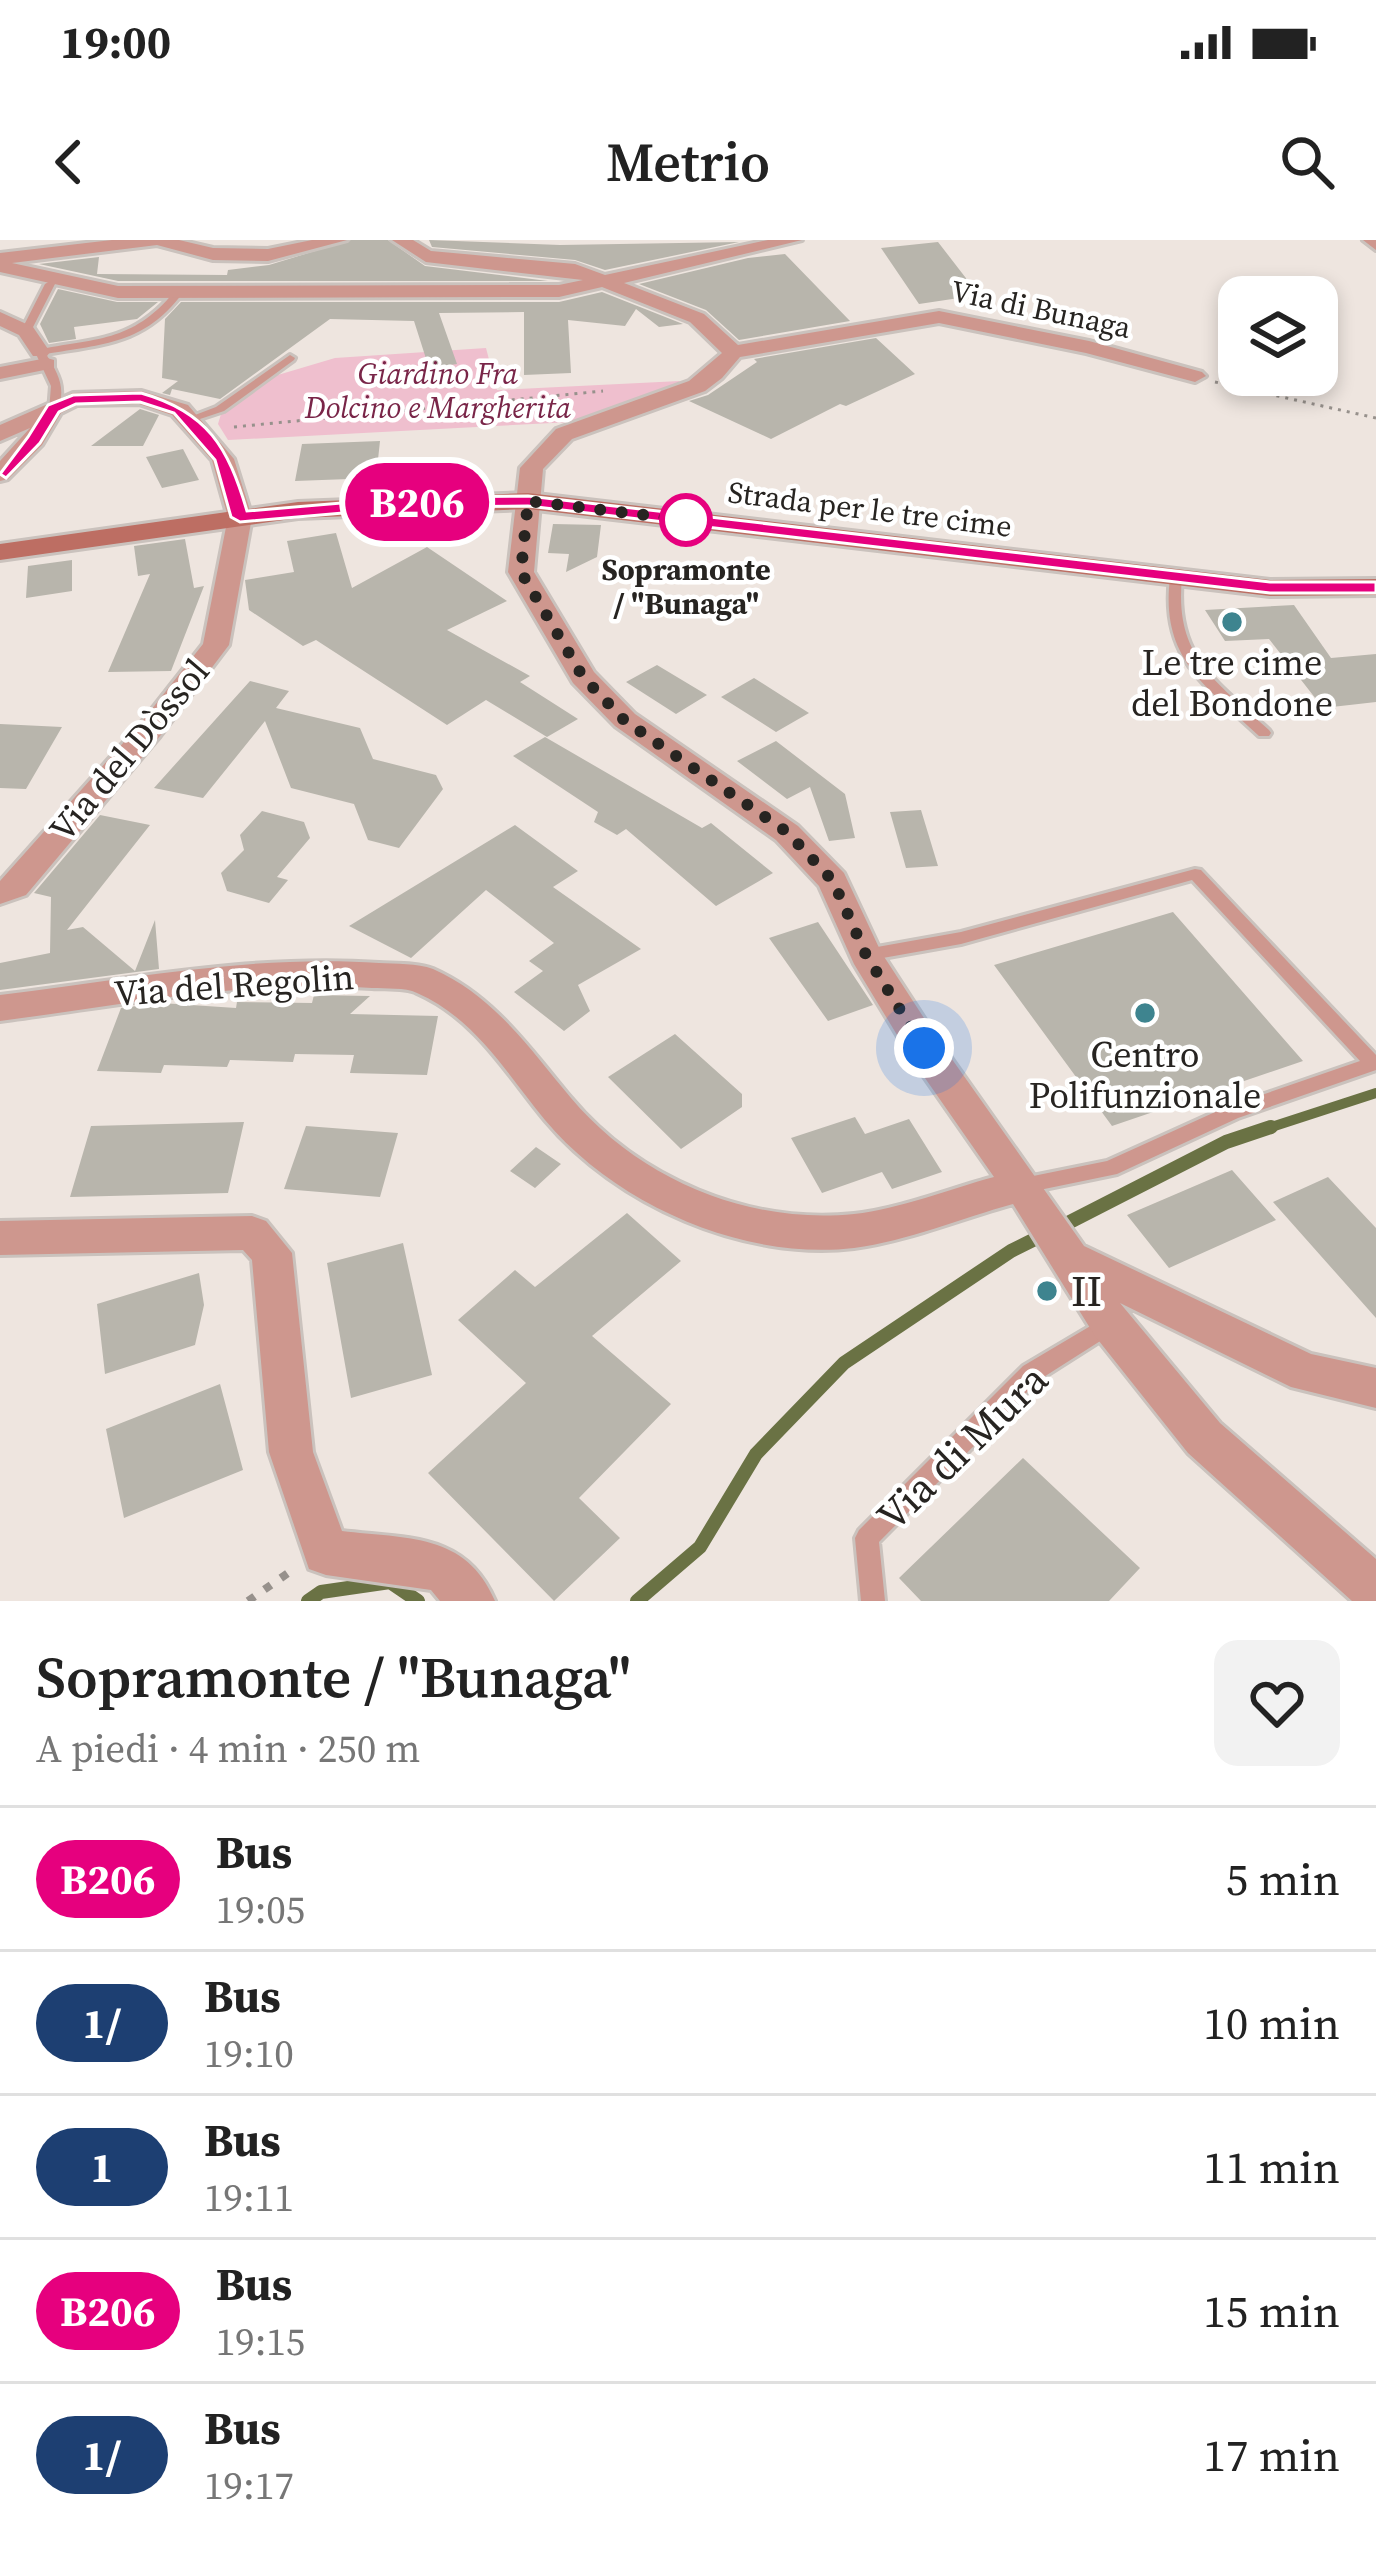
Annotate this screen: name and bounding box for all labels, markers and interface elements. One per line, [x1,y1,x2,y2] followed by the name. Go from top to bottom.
[60,11,171,73] text: 19:00
[606,125,770,199] text: Metrio
[36,129,102,195] icon: back
[1274,129,1340,195] icon: search
[947,270,1135,348] street label: Via di Bunaga
[1218,276,1338,396] map controls
[1218,276,1338,396] button: layers
[304,353,572,428] park label: Giardino Fra Dolcino e Margherita
[333,463,501,541] line badge: B206
[726,471,1014,547] street label: Strada per le tre cime
[369,473,465,531] text: B206
[661,495,711,545] marker: Sopramonte / "Bunaga"
[601,549,771,624] place label: Sopramonte / "Bunaga"
[1219,609,1245,635] marker: Le tre cime del Bondone
[1131,638,1333,728] place label: Le tre cime del Bondone
[38,648,220,852] street label: Via del Dòssol
[112,952,356,1018] street label: Via del Regolin
[1132,1000,1158,1026] marker: Centro Polifunzionale
[894,1018,954,1078] your location
[1029,1030,1261,1120] place label: Centro Polifunzionale
[1071,1262,1102,1320] place label: II
[1034,1278,1060,1304] marker: II
[864,1350,1061,1543] street label: Via di Mura
[36,1638,631,1716] text: Sopramonte / "Bunaga"
[1214,1640,1340,1766] button: heart
[36,1722,420,1775] text: A piedi · 4 min · 250 m
[216,1821,292,1883] text: Bus
[1226,1848,1340,1910] text: 5 min
[60,1850,156,1908] text: B206
[216,1883,305,1936] text: 19:05
[204,1965,281,2027] text: Bus
[1203,1992,1340,2054] text: 10 min
[82,1994,122,2052] text: 1/
[204,2027,294,2080] text: 19:10
[204,2109,281,2171] text: Bus
[1203,2136,1340,2198] text: 11 min
[91,2138,113,2196] text: 1
[204,2171,294,2224] text: 19:11
[216,2253,292,2315] text: Bus
[1203,2280,1340,2342] text: 15 min
[60,2282,156,2340] text: B206
[216,2315,305,2368] text: 19:15
[204,2397,281,2459] text: Bus
[1203,2424,1340,2486] text: 17 min
[82,2426,122,2484] text: 1/
[204,2459,294,2512] text: 19:17

